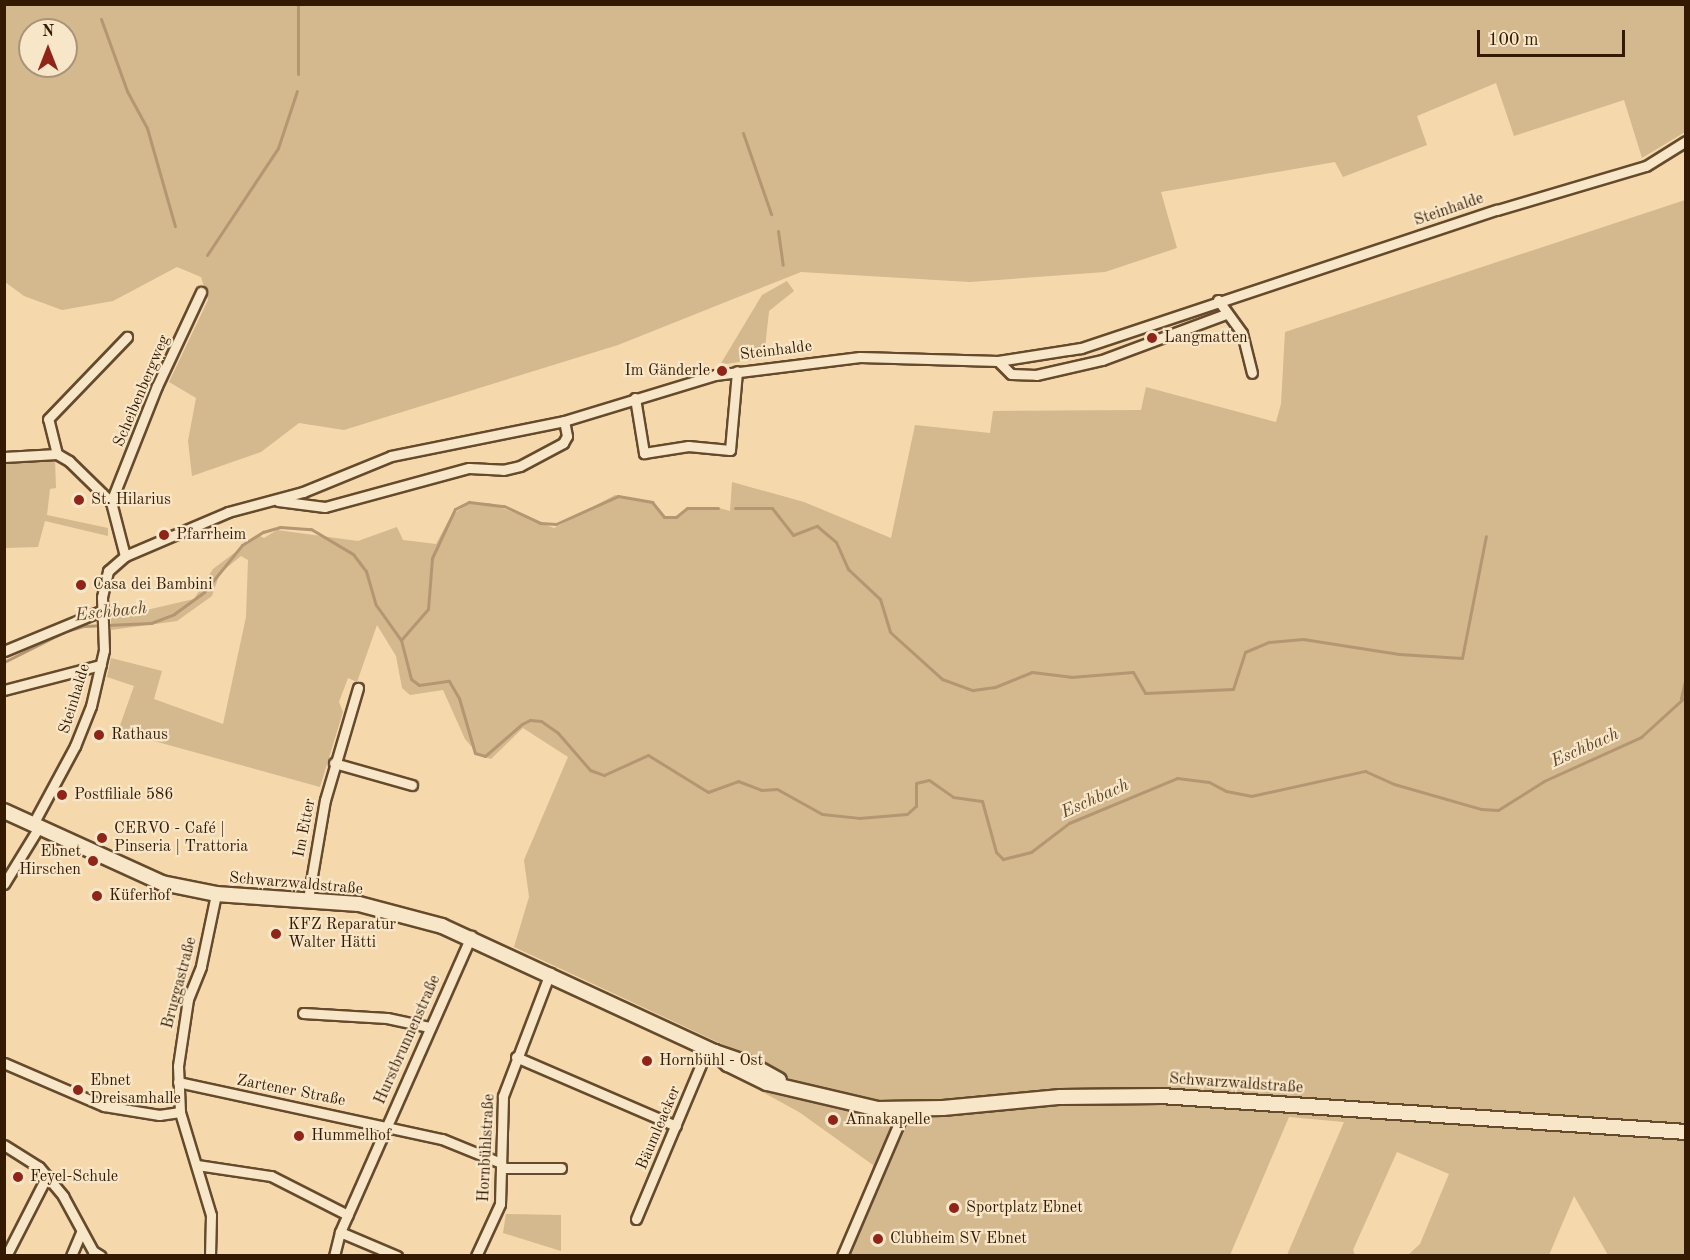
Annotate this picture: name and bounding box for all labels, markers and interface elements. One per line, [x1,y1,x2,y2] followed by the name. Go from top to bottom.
[18,18,78,78] north arrow
[1480,18,1628,56] scale bar
[42,24,54,40] text: N
[1488,31,1539,49] text: 100 m
[1412,189,1486,231] street label: Steinhalde
[1164,328,1248,348] place label: Langmatten
[1145,331,1159,345] marker: Langmatten
[110,332,174,450] street label: Scheibenbergweg
[739,337,813,365] street label: Steinhalde
[624,361,710,381] place label: Im Gänderle
[715,364,729,378] marker: Im Gänderle
[91,490,171,510] place label: St. Hilarius
[72,493,86,507] marker: St. Hilarius
[176,525,246,545] place label: Pfarrheim
[157,528,171,542] marker: Pfarrheim
[93,575,213,595] place label: Casa dei Bambini
[74,578,88,592] marker: Casa dei Bambini
[74,597,148,627] water label: Eschbach
[55,662,95,736] street label: Steinhalde
[1548,723,1622,773] water label: Eschbach
[111,725,168,745] place label: Rathaus
[92,728,106,742] marker: Rathaus
[1058,774,1132,824] water label: Eschbach
[74,785,174,805] place label: Postfiliale 586
[55,788,69,802] marker: Postfiliale 586
[290,797,320,859] street label: Im Etter
[114,819,248,857] place label: CERVO - Café | Pinseria | Trattoria
[95,831,109,845] marker: CERVO - Café | Pinseria | Trattoria
[19,842,81,880] place label: Ebnet Hirschen
[86,854,100,868] marker: Ebnet Hirschen
[228,869,364,899] street label: Schwarzwaldstraße
[109,886,171,906] place label: Küferhof
[90,889,104,903] marker: Küferhof
[288,915,396,953] place label: KFZ Reparatur Walter Hätti
[269,927,283,941] marker: KFZ Reparatur Walter Hätti
[159,935,201,1031] street label: Bruggastraße
[371,972,445,1108] street label: Hurstbrunnenstraße
[659,1051,763,1071] place label: Hornbühl - Ost
[640,1054,654,1068] marker: Hornbühl - Ost
[1168,1070,1304,1098] street label: Schwarzwaldstraße
[90,1071,181,1109] place label: Ebnet Dreisamhalle
[235,1071,347,1111] street label: Zartener Straße
[71,1083,85,1097] marker: Ebnet Dreisamhalle
[633,1083,685,1173] street label: Bäumleacker
[475,1093,499,1203] street label: Hornbühlstraße
[845,1110,930,1130] place label: Annakapelle
[826,1113,840,1127] marker: Annakapelle
[311,1126,391,1146] place label: Hummelhof
[292,1129,306,1143] marker: Hummelhof
[30,1167,118,1187] place label: Feyel-Schule
[11,1170,25,1184] marker: Feyel-Schule
[966,1198,1083,1218] place label: Sportplatz Ebnet
[947,1201,961,1215] marker: Sportplatz Ebnet
[890,1229,1027,1249] place label: Clubheim SV Ebnet
[871,1232,885,1246] marker: Clubheim SV Ebnet

